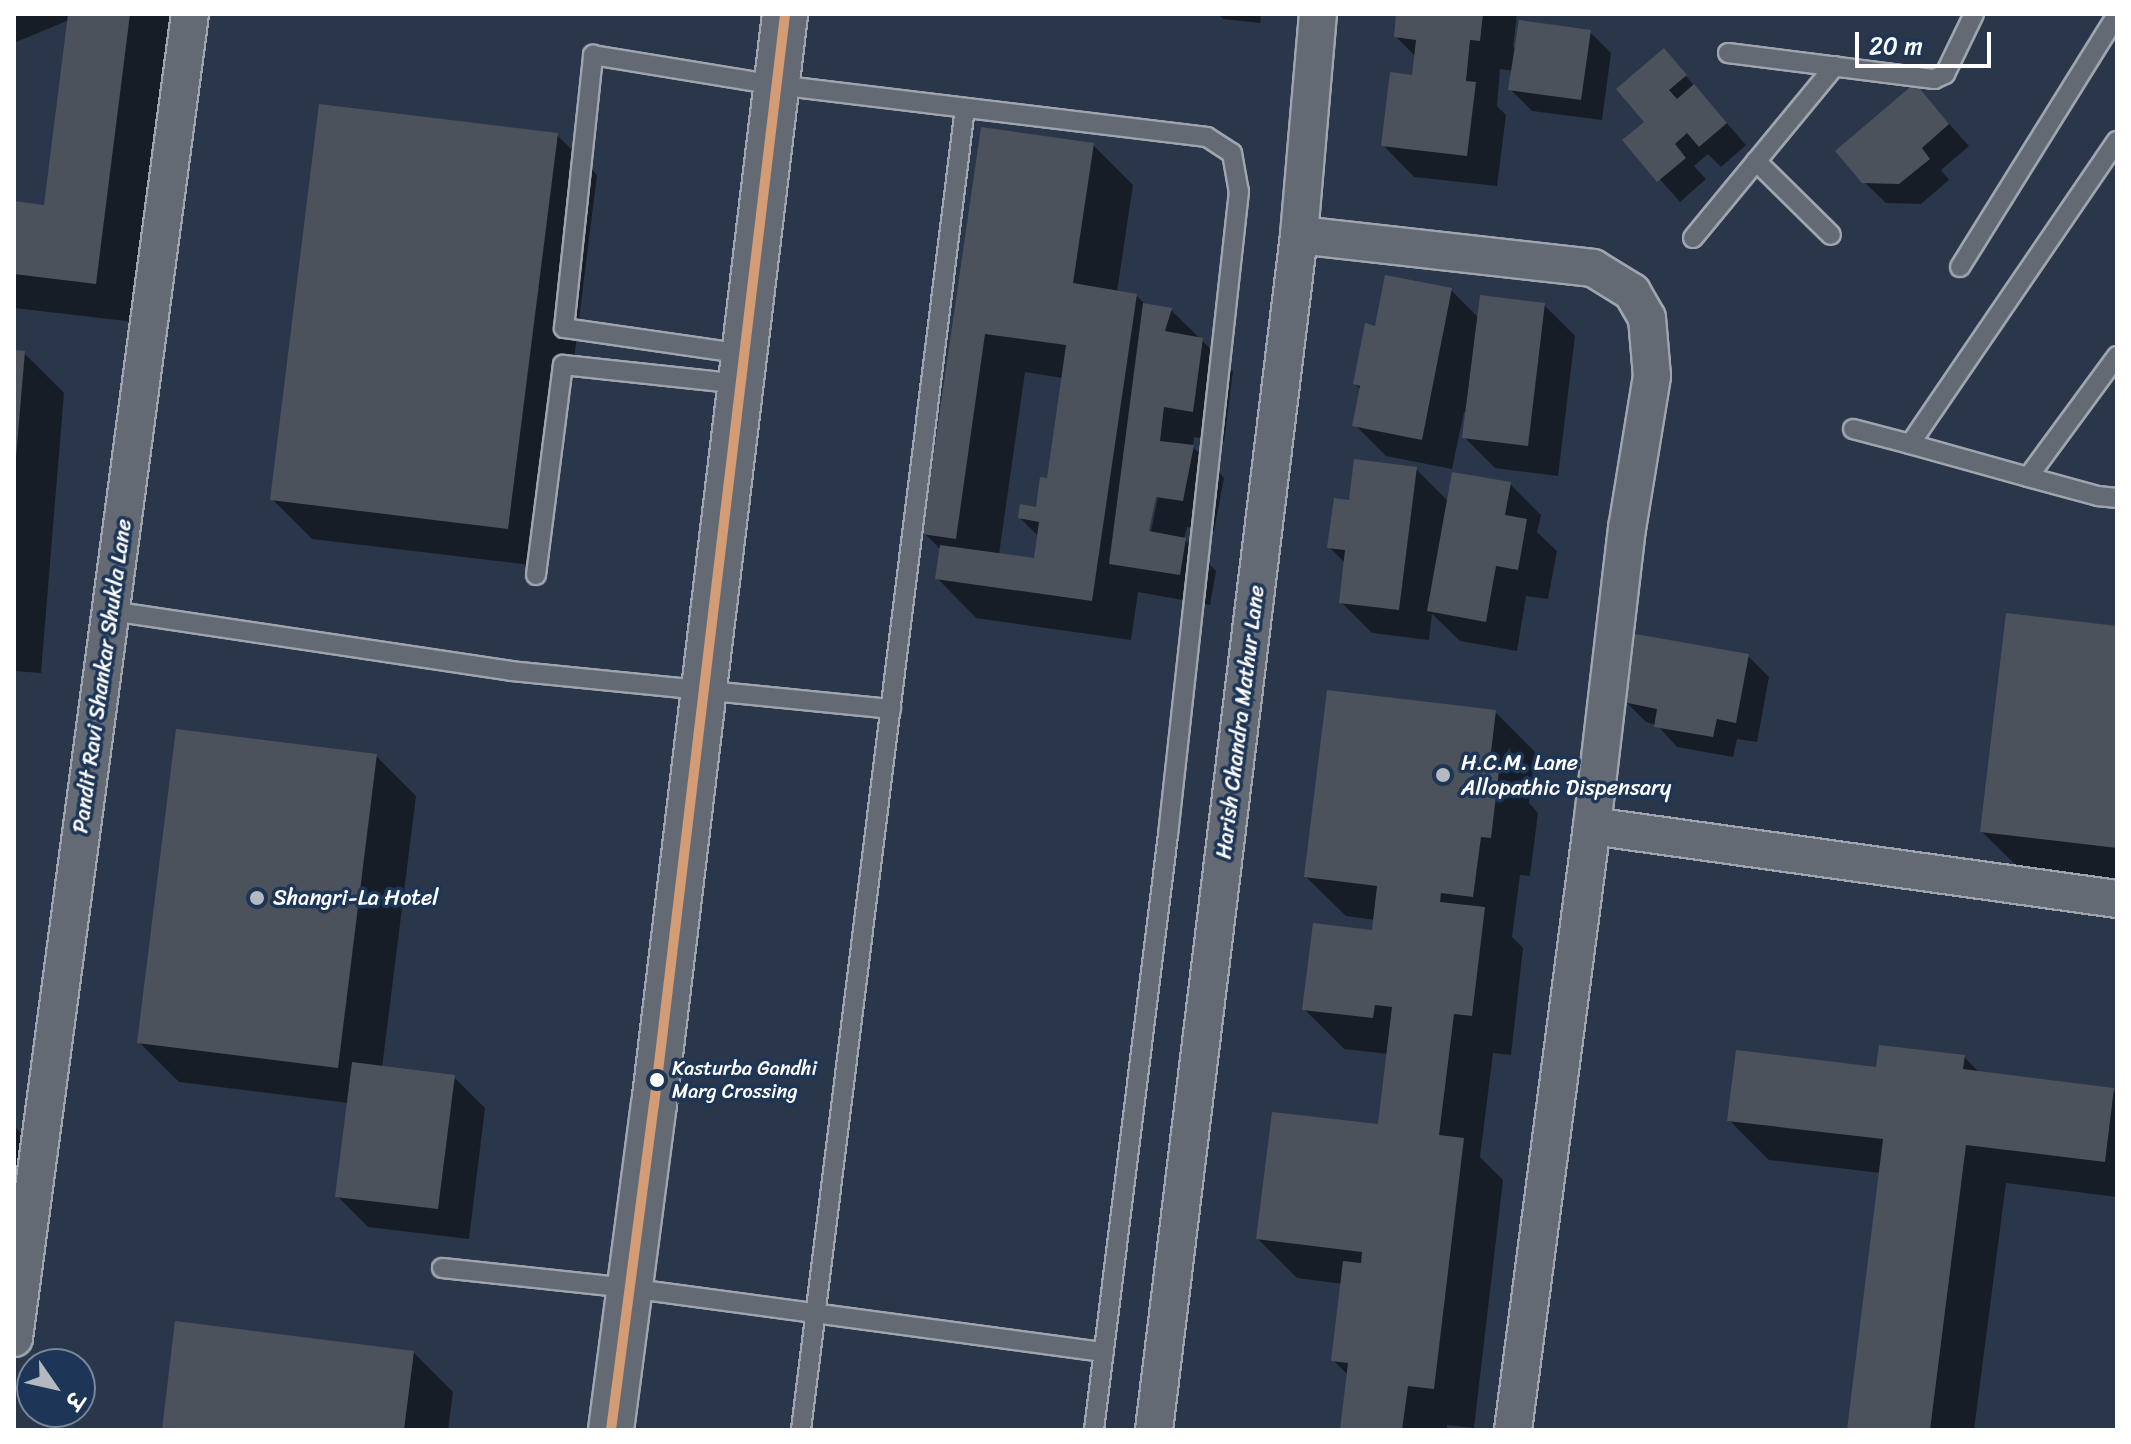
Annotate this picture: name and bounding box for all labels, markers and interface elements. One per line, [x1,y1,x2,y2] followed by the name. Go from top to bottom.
[1859,16,1995,66] scale bar
[1869,25,1923,67] text: 20 m
[67,517,137,835] street label: Pandit Ravi Shankar Shukla Lane
[1210,584,1270,860] street label: Harish Chandra Mathur Lane
[1461,749,1671,800] place label: H.C.M. Lane Allopathic Dispensary
[1432,764,1454,786] marker: H.C.M. Lane Allopathic Dispensary
[273,885,439,911] place label: Shangri-La Hotel
[248,889,266,907] marker: Shangri-La Hotel
[672,1056,817,1103] place label: Kasturba Gandhi Marg Crossing
[649,1072,665,1088] marker: Kasturba Gandhi Marg Crossing
[16,1348,96,1428] north arrow
[54,1384,95,1418] text: उ

